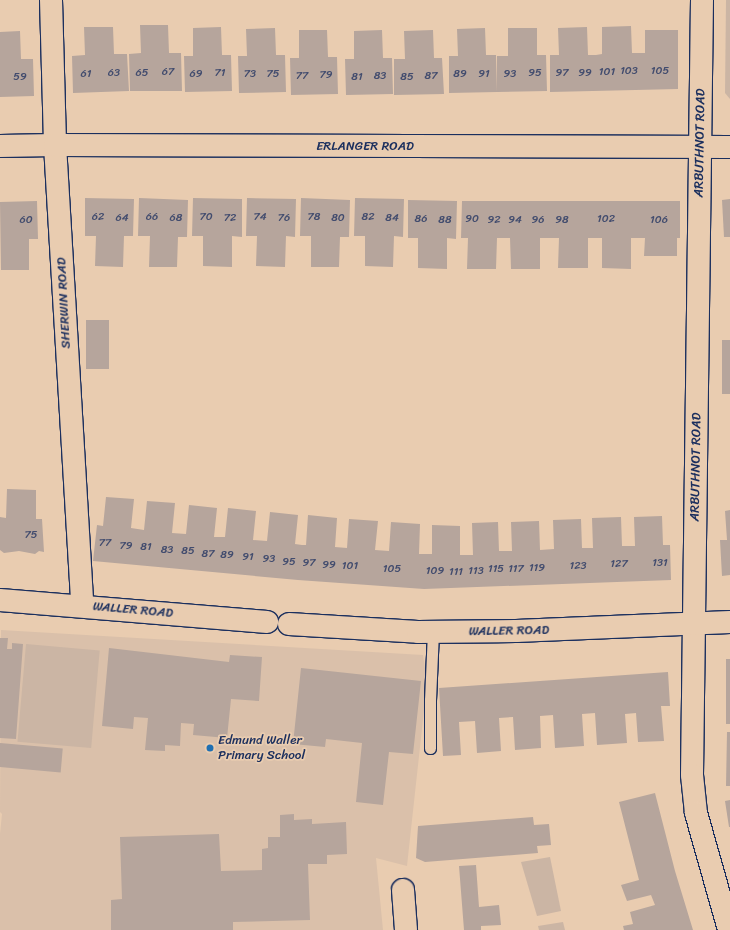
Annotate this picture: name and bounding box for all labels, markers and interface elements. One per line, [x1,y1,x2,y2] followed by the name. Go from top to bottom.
[620,64,638,78] house number: 103
[651,64,669,78] house number: 105
[162,65,174,79] house number: 67
[599,65,615,79] house number: 101
[108,66,120,80] house number: 63
[136,66,148,80] house number: 65
[215,66,225,80] house number: 71
[528,66,542,80] house number: 95
[555,66,569,80] house number: 97
[578,66,592,80] house number: 99
[81,67,91,81] house number: 61
[189,67,203,81] house number: 69
[244,67,256,81] house number: 73
[266,67,280,81] house number: 75
[453,67,467,81] house number: 89
[478,67,490,81] house number: 91
[504,67,516,81] house number: 93
[319,68,333,82] house number: 79
[296,69,308,83] house number: 77
[374,69,386,83] house number: 83
[425,69,437,83] house number: 87
[13,70,27,84] house number: 59
[351,70,363,84] house number: 81
[400,70,414,84] house number: 85
[691,88,709,198] street label: ARBUTHNOT ROAD
[316,138,414,154] street label: ERLANGER ROAD
[92,210,104,224] house number: 62
[146,210,158,224] house number: 66
[199,210,213,224] house number: 70
[253,210,267,224] house number: 74
[308,210,320,224] house number: 78
[362,210,374,224] house number: 82
[115,211,129,225] house number: 64
[170,211,182,225] house number: 68
[224,211,236,225] house number: 72
[278,211,290,225] house number: 76
[331,211,345,225] house number: 80
[385,211,399,225] house number: 84
[415,212,427,226] house number: 86
[465,212,479,226] house number: 90
[597,212,615,226] house number: 102
[19,213,33,227] house number: 60
[438,213,452,227] house number: 88
[487,213,501,227] house number: 92
[508,213,522,227] house number: 94
[531,213,545,227] house number: 96
[555,213,569,227] house number: 98
[650,213,668,227] house number: 106
[54,257,74,349] street label: SHERWIN ROAD
[687,412,705,522] street label: ARBUTHNOT ROAD
[24,528,38,542] house number: 75
[99,536,111,550] house number: 77
[119,539,133,553] house number: 79
[140,540,152,554] house number: 81
[161,543,173,557] house number: 83
[181,544,195,558] house number: 85
[202,547,214,561] house number: 87
[220,548,234,562] house number: 89
[242,550,254,564] house number: 91
[263,552,275,566] house number: 93
[282,555,296,569] house number: 95
[302,556,316,570] house number: 97
[652,556,668,570] house number: 131
[610,557,628,571] house number: 127
[322,558,336,572] house number: 99
[342,559,358,573] house number: 101
[569,559,587,573] house number: 123
[529,561,545,575] house number: 119
[383,562,401,576] house number: 105
[488,562,504,576] house number: 115
[508,562,524,576] house number: 117
[426,564,444,578] house number: 109
[468,564,484,578] house number: 113
[449,565,463,579] house number: 111
[92,599,174,621] street label: WALLER ROAD
[469,622,549,640] street label: WALLER ROAD
[218,733,305,764] place label: Edmund Waller Primary School
[205,743,215,753] marker: Edmund Waller Primary School

